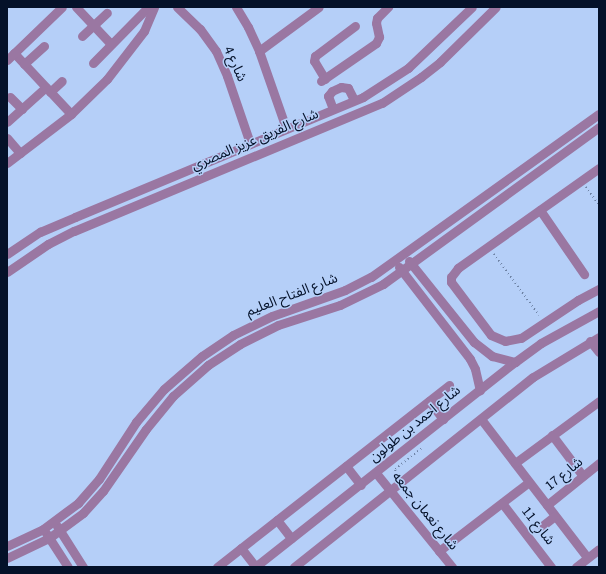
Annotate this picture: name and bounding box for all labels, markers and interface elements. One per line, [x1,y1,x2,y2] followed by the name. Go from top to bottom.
[220,44,250,84] street label: شارع 4
[189,106,321,174] street label: شارع الفريق عزيز المصري
[244,270,340,320] street label: شارع الفتاح العليم
[366,382,464,466] street label: شارع احمد بن طولون
[542,454,586,494] street label: شارع 17
[388,468,462,554] street label: شارع نعمان جمعه
[518,503,558,549] street label: شارع 11

